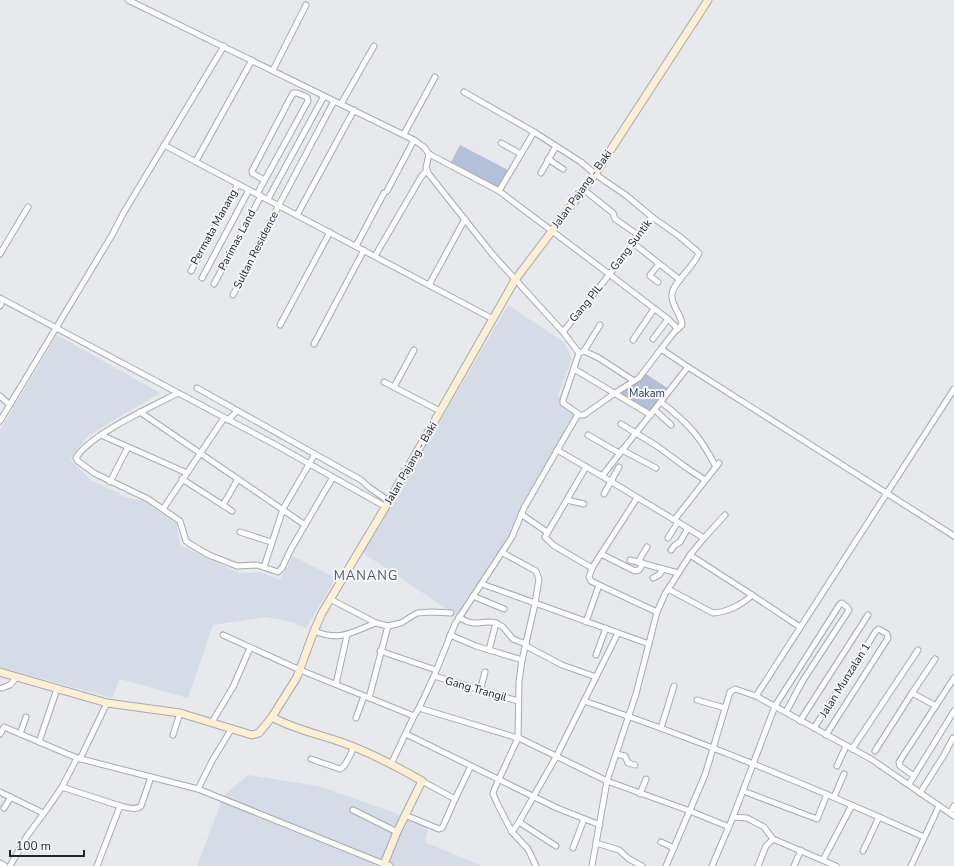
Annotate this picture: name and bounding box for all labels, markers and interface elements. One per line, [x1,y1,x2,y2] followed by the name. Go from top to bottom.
[548,147,615,232] street label: Jalan Pajang - Baki
[187,187,241,267] street label: Permata Manang
[215,207,259,273] street label: Parimas Land
[230,209,282,291] street label: Sultan Residence
[607,216,655,274] street label: Gang Suntik
[566,281,606,325] street label: Gang PIL
[629,386,665,401] park label: Makam
[381,419,441,508] street label: Jalan Pajang - Baki
[334,567,398,585] district label: MANANG
[816,640,874,721] street label: Jalan Munzalan 1
[443,673,509,705] street label: Gang Trangil
[10,832,84,858] scale bar
[16,838,51,854] text: 100 m

